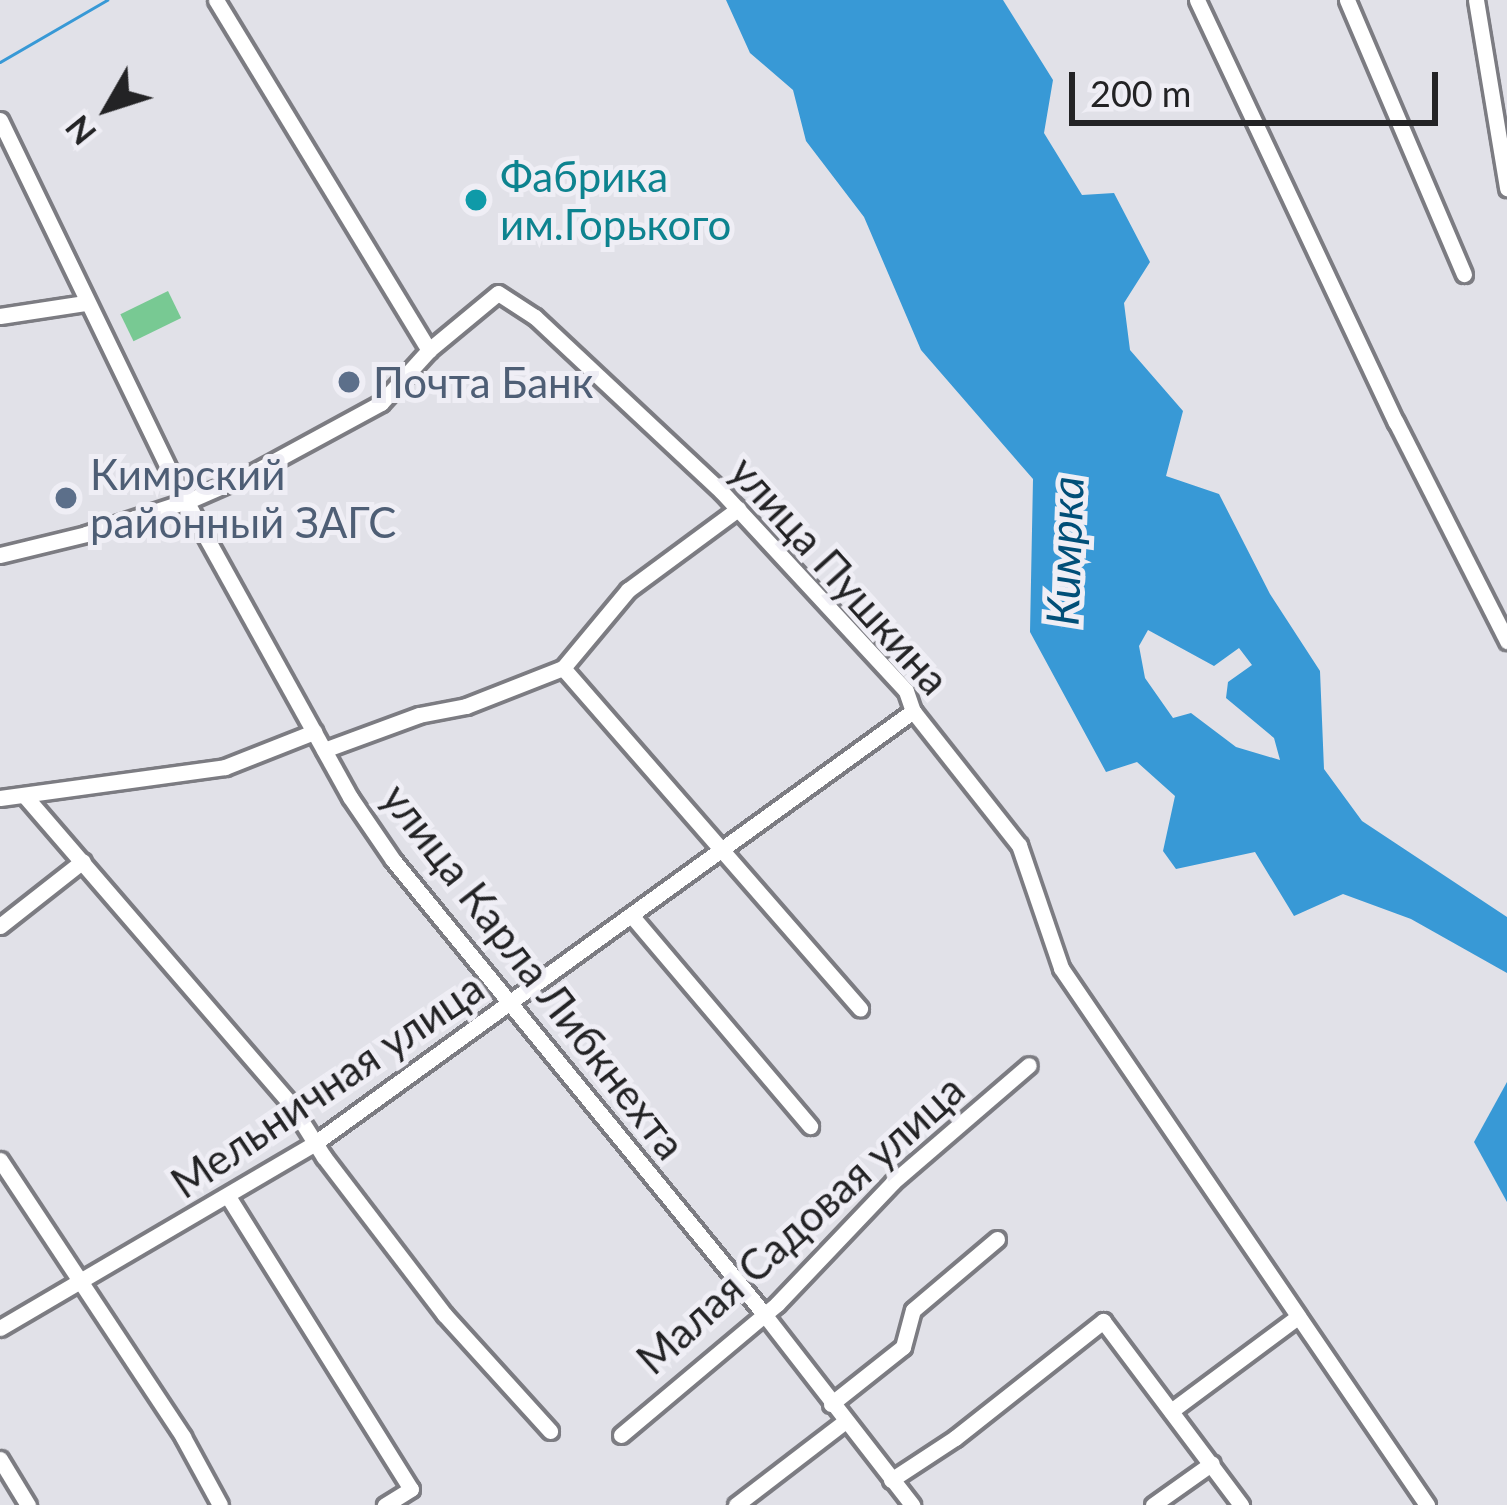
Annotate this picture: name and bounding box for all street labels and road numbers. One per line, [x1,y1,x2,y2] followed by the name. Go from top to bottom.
[720,446,960,704] street label: улица Пушкина
[372,773,696,1169] street label: улица Карла Либкнехта
[161,962,493,1208] street label: Мельничная улица
[626,1064,974,1384] street label: Малая Садовая улица

